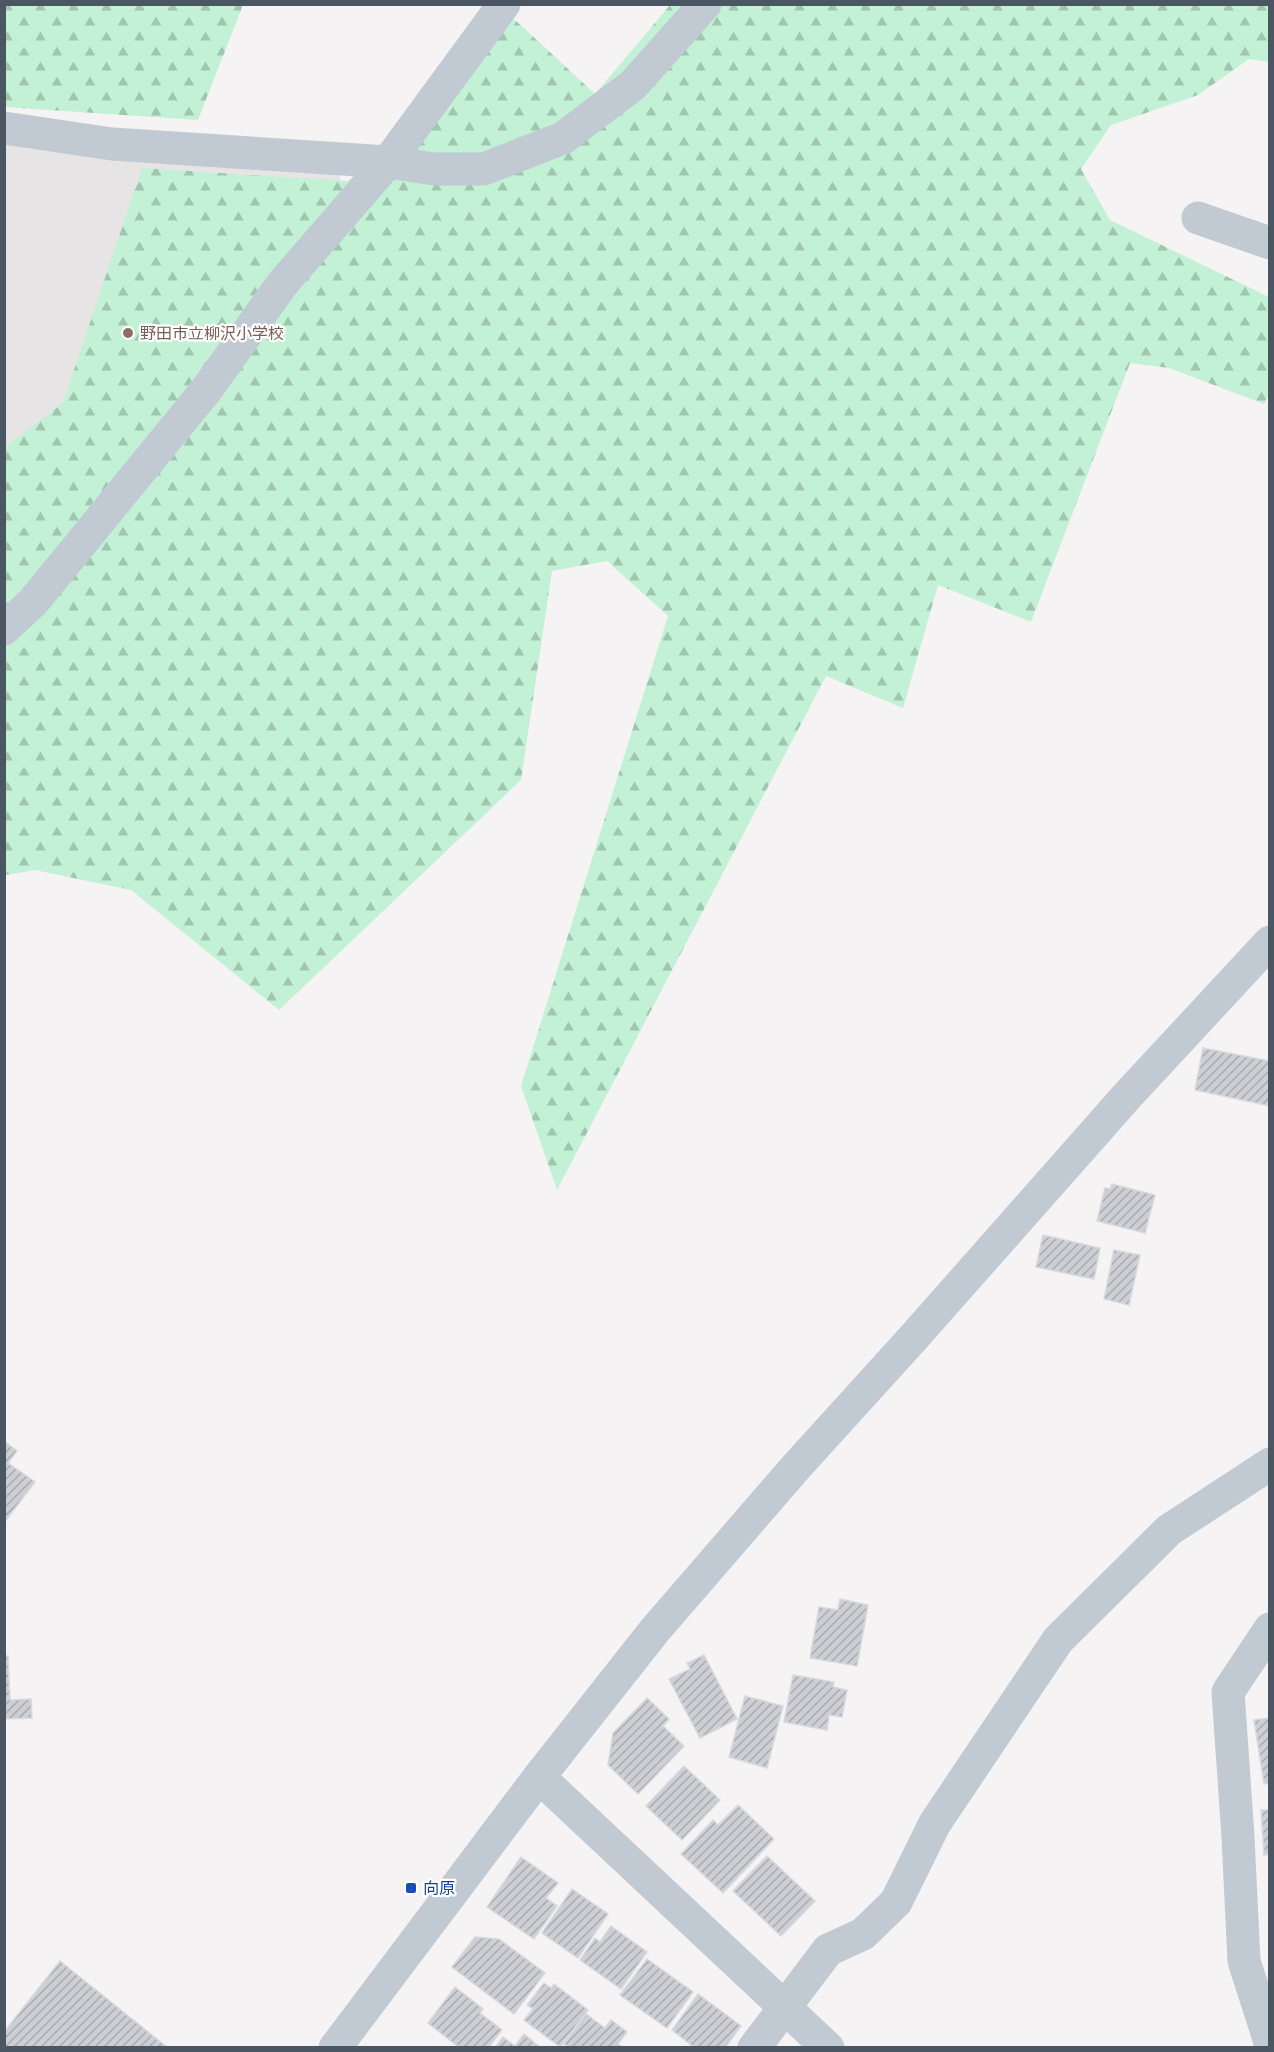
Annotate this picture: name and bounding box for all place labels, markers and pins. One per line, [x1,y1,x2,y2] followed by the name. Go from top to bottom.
[140,324,284,343] place label: 野田市立柳沢小学校
[121,326,135,340] marker: 野田市立柳沢小学校
[423,1879,455,1898] place label: 向原
[404,1881,418,1895] marker: 向原

